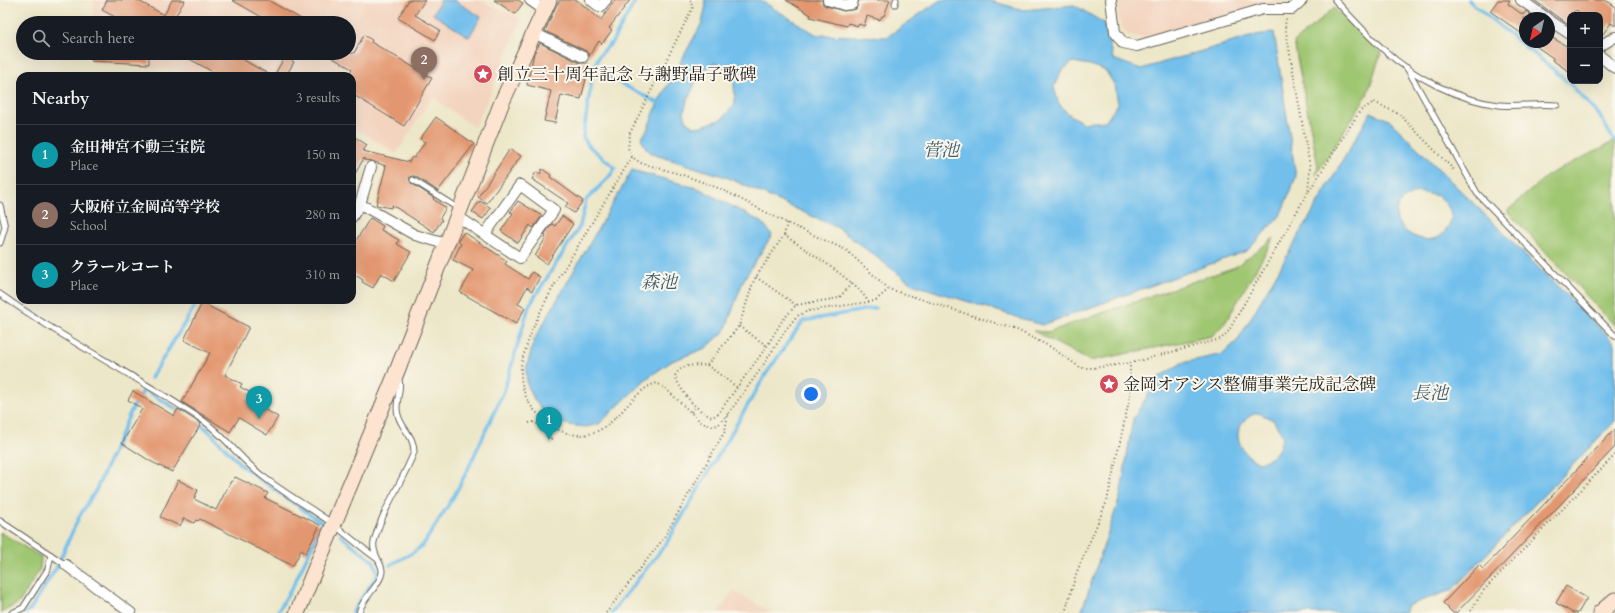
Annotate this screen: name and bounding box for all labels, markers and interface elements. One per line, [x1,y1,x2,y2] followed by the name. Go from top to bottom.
[1519,12,1555,48] north arrow
[1567,12,1603,84] map controls
[1567,12,1603,48] button: +
[16,16,356,60] search box
[30,27,52,49] icon: search
[62,28,135,48] text: Search here
[411,47,437,80] pin: 2
[1567,48,1603,84] button: −
[472,63,494,85] place icon: 創立三十周年記念 与謝野晶子歌碑
[497,63,757,86] place label: 創立三十周年記念 与謝野晶子歌碑
[32,87,89,110] text: Nearby
[296,89,340,107] text: 3 results
[70,137,205,157] text: 金田神宮不動三宝院
[923,138,961,163] water label: 菅池
[42,146,48,164] text: 1
[306,146,340,164] text: 150 m
[70,157,98,175] text: Place
[70,197,220,217] text: 大阪府立金岡高等学校
[42,206,48,224] text: 2
[306,206,340,224] text: 280 m
[70,217,107,235] text: School
[70,257,175,277] text: クラールコート
[42,266,48,284] text: 3
[306,266,340,284] text: 310 m
[641,270,679,295] water label: 森池
[70,277,98,295] text: Place
[1098,373,1120,395] place icon: 金岡オアシス整備事業完成記念碑
[1123,373,1376,396] place label: 金岡オアシス整備事業完成記念碑
[1412,381,1450,406] water label: 長池
[801,384,821,404] your location
[246,386,272,419] pin: 3
[536,407,562,440] pin: 1

